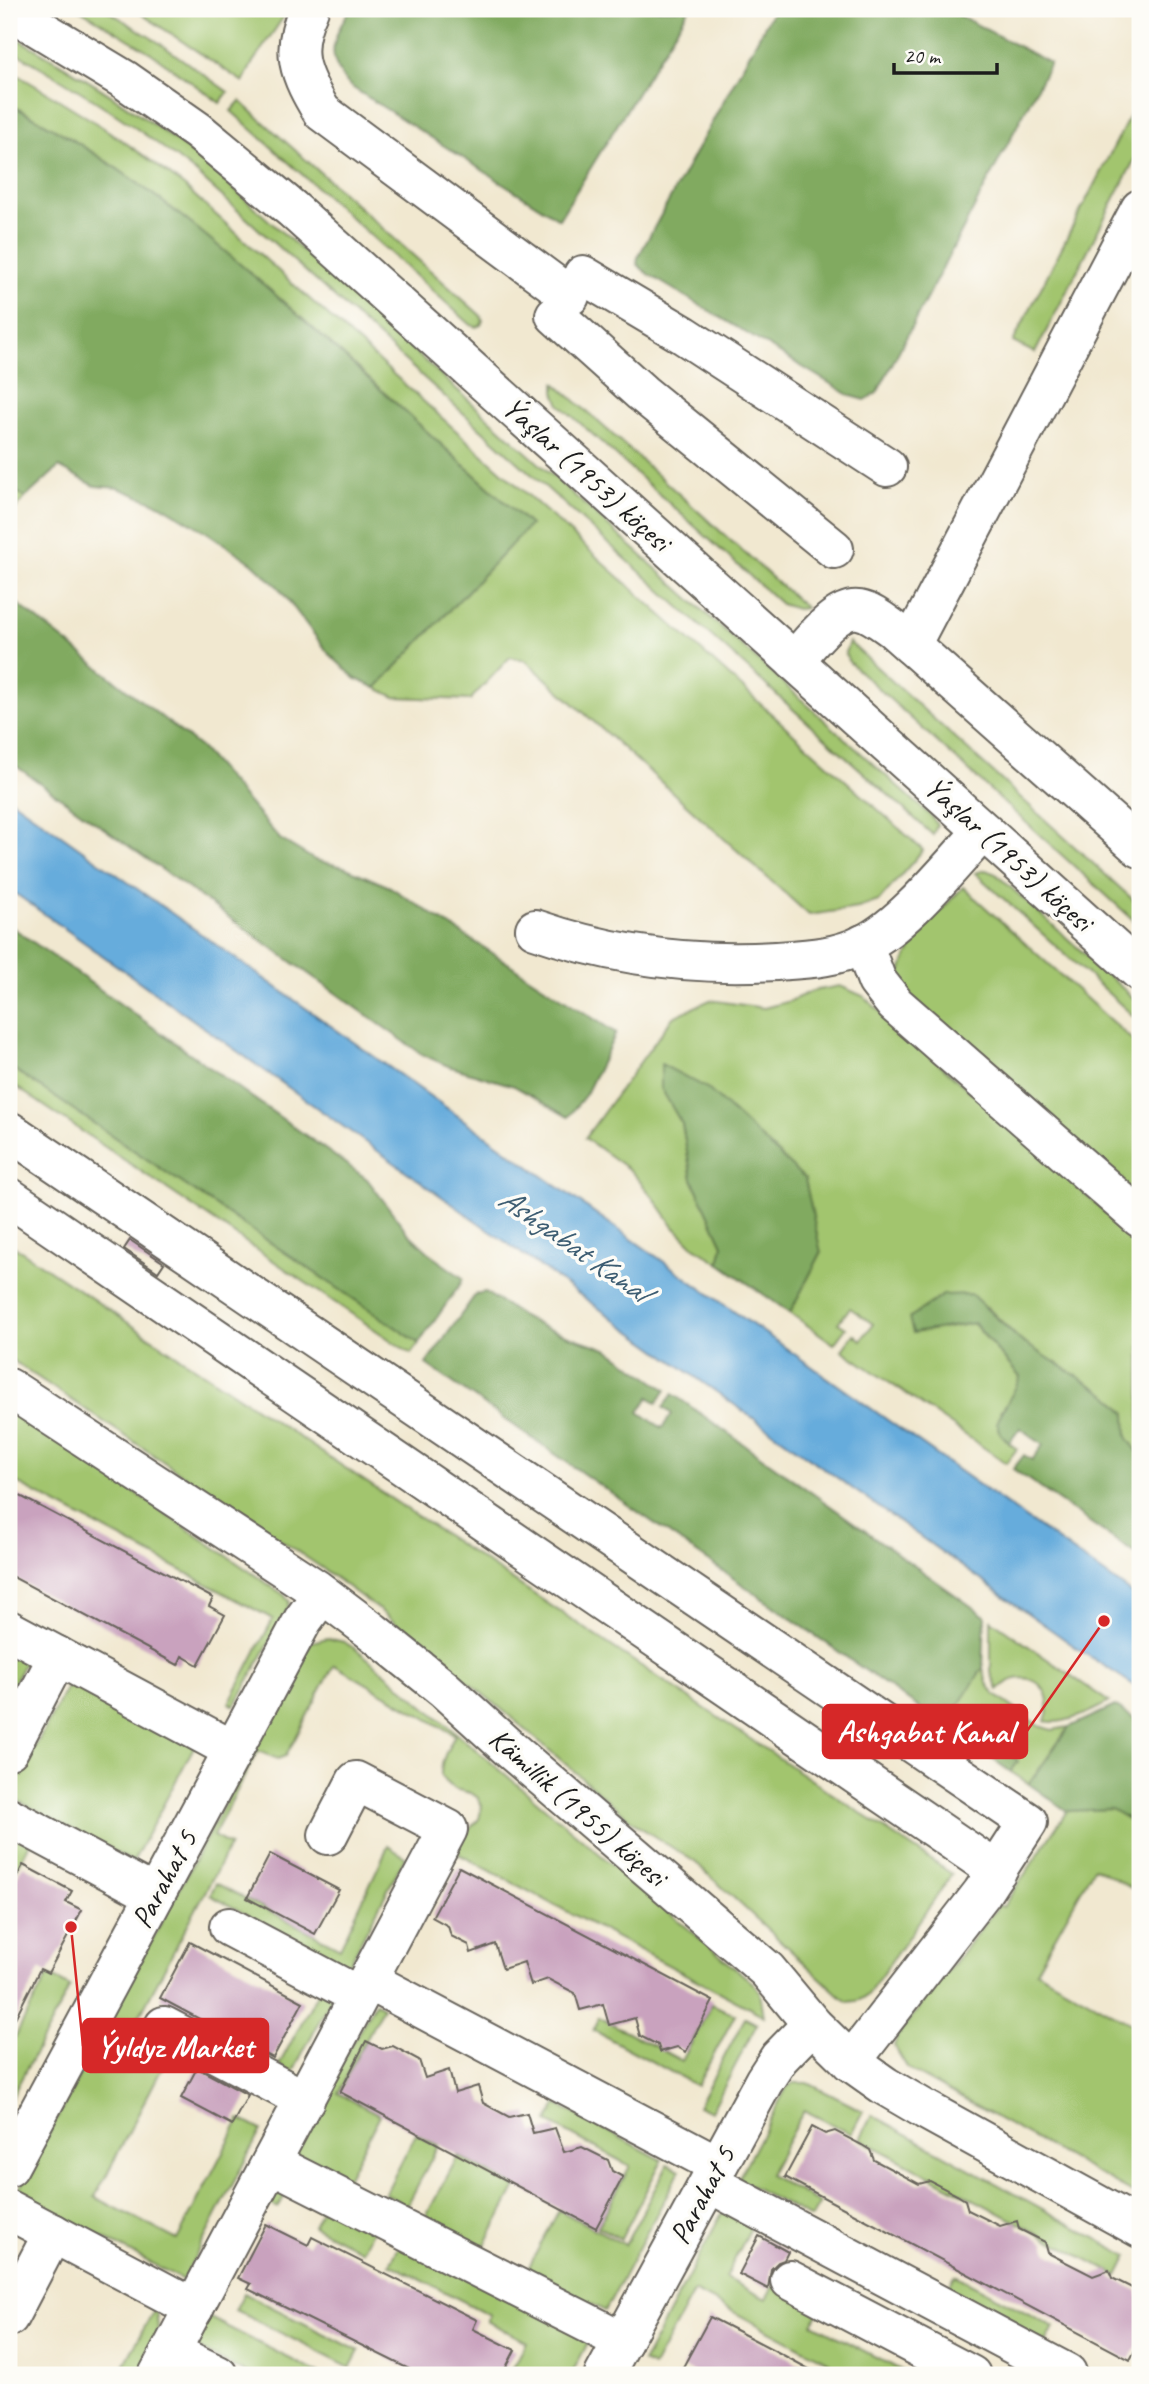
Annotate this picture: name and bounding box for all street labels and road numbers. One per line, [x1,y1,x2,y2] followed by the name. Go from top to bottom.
[495,388,682,562] street label: Ýaşlar (1953) köçesi
[917,768,1104,942] street label: Ýaşlar (1953) köçesi
[481,1719,677,1897] street label: Kämillik (1955) köçesi
[123,1822,206,1934] street label: Parahat 5
[661,2138,744,2250] street label: Parahat 5

